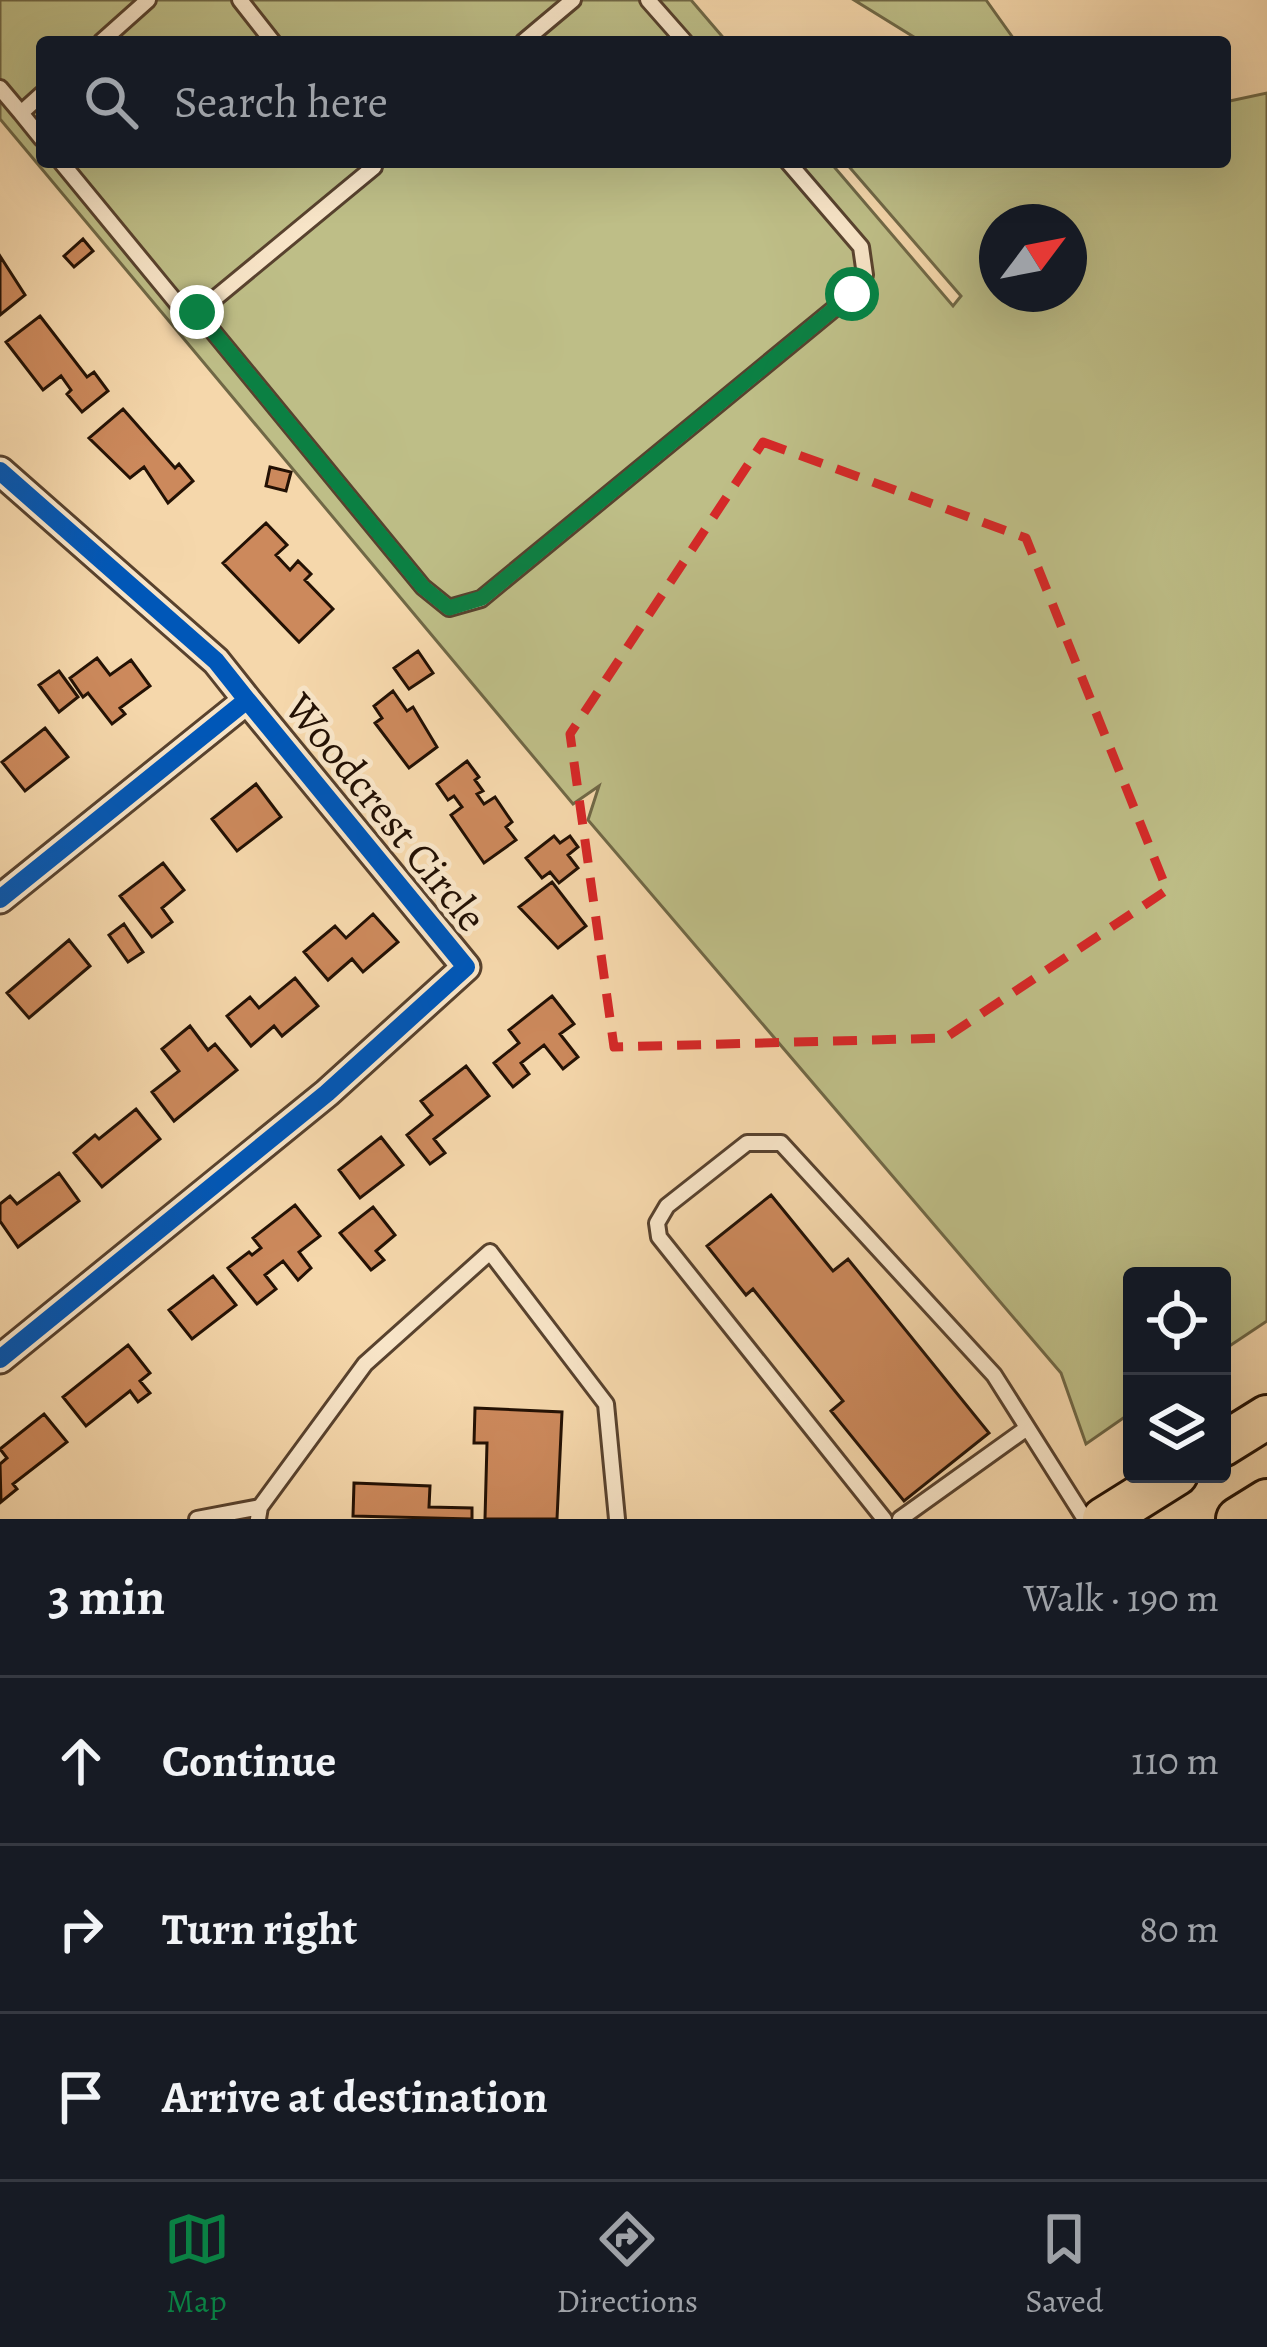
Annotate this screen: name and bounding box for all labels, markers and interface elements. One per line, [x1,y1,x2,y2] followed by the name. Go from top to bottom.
[36,36,1231,168] search box
[78,69,144,135] icon: search
[174,71,388,133] text: Search here
[979,204,1087,312] north arrow
[825,267,879,321] route start
[170,285,224,339] route end
[271,680,500,943] street label: Woodcrest Circle
[1123,1267,1231,1483] map controls
[1123,1267,1231,1375] button: locate
[1123,1375,1231,1483] button: layers
[48,1562,165,1632] text: 3 min
[1023,1571,1219,1624] text: Walk · 190 m
[48,1728,114,1794] icon: ahead
[162,1730,336,1792] text: Continue
[1131,1734,1219,1787] text: 110 m
[48,1896,114,1962] icon: right
[162,1898,357,1960] text: Turn right
[1139,1902,1219,1955] text: 80 m
[48,2064,114,2130] icon: arrive
[162,2066,548,2128] text: Arrive at destination
[164,2206,230,2323] tab: Map
[557,2206,698,2323] tab: Directions
[1025,2206,1103,2323] tab: Saved

